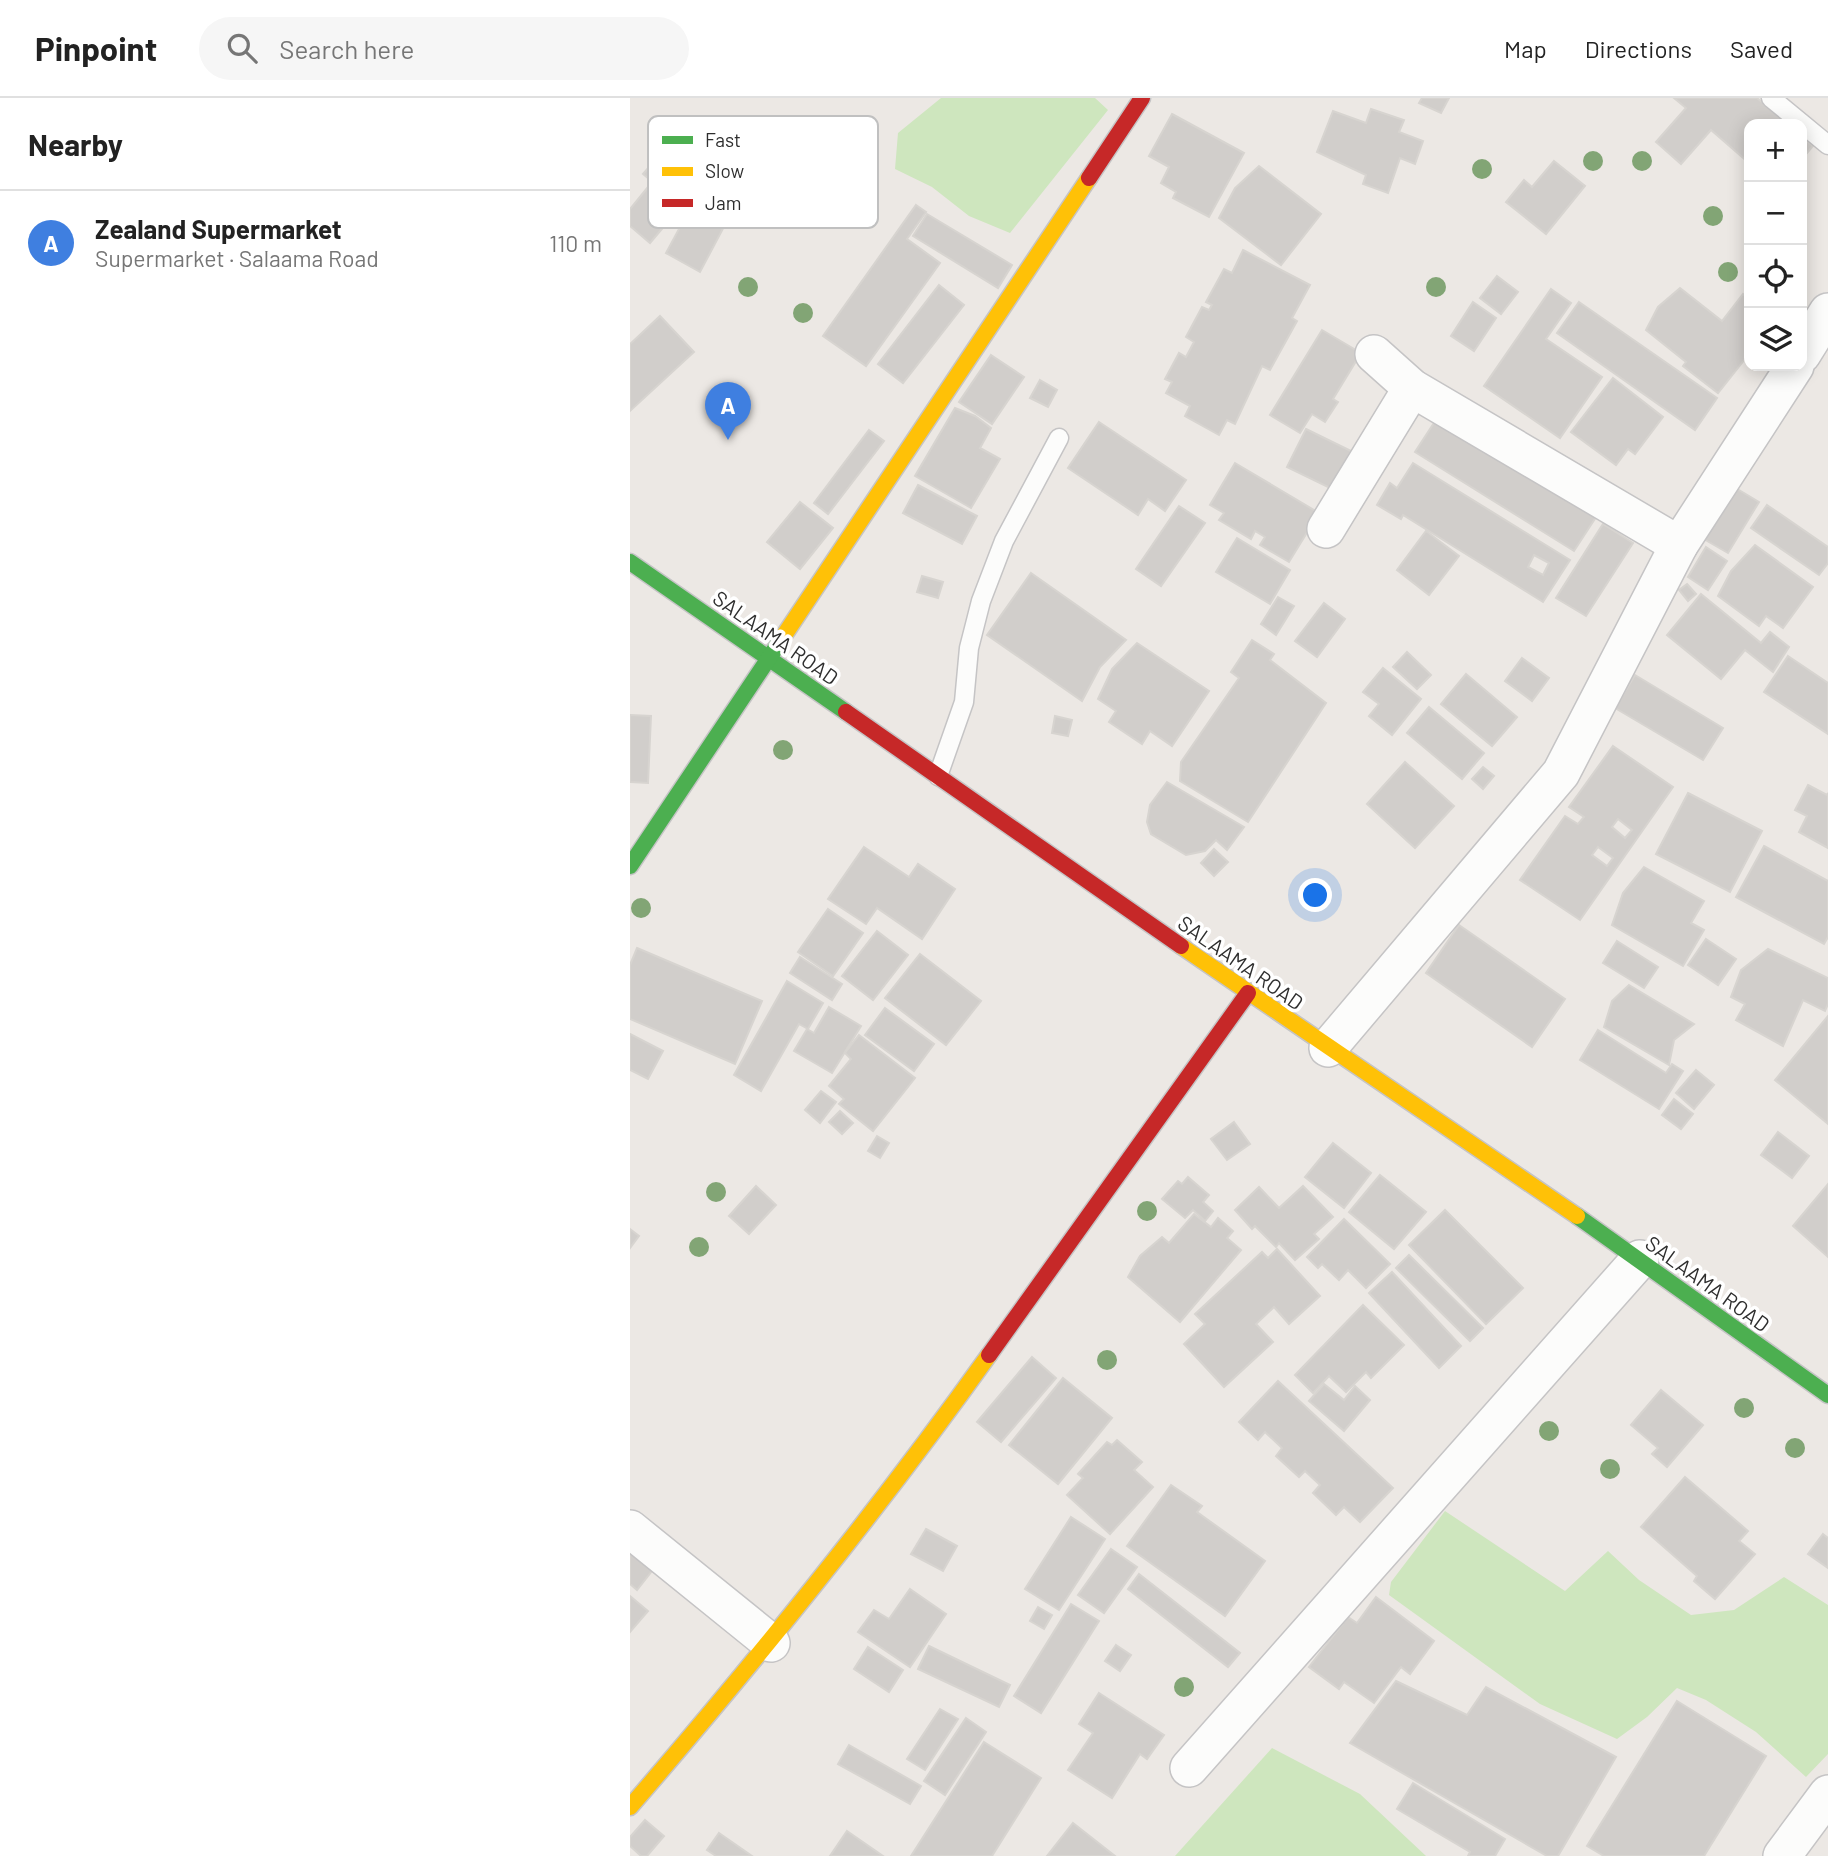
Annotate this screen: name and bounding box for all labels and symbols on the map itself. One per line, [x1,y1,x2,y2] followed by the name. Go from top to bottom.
[648,116,878,228] legend
[705,128,741,151] text: Fast
[705,159,744,182] text: Slow
[705,191,741,214] text: Jam
[705,382,751,440] pin: A
[709,585,843,689] street label: SALAAMA ROAD
[1298,878,1332,912] your location
[1174,910,1308,1014] street label: SALAAMA ROAD
[1641,1230,1775,1336] street label: SALAAMA ROAD

